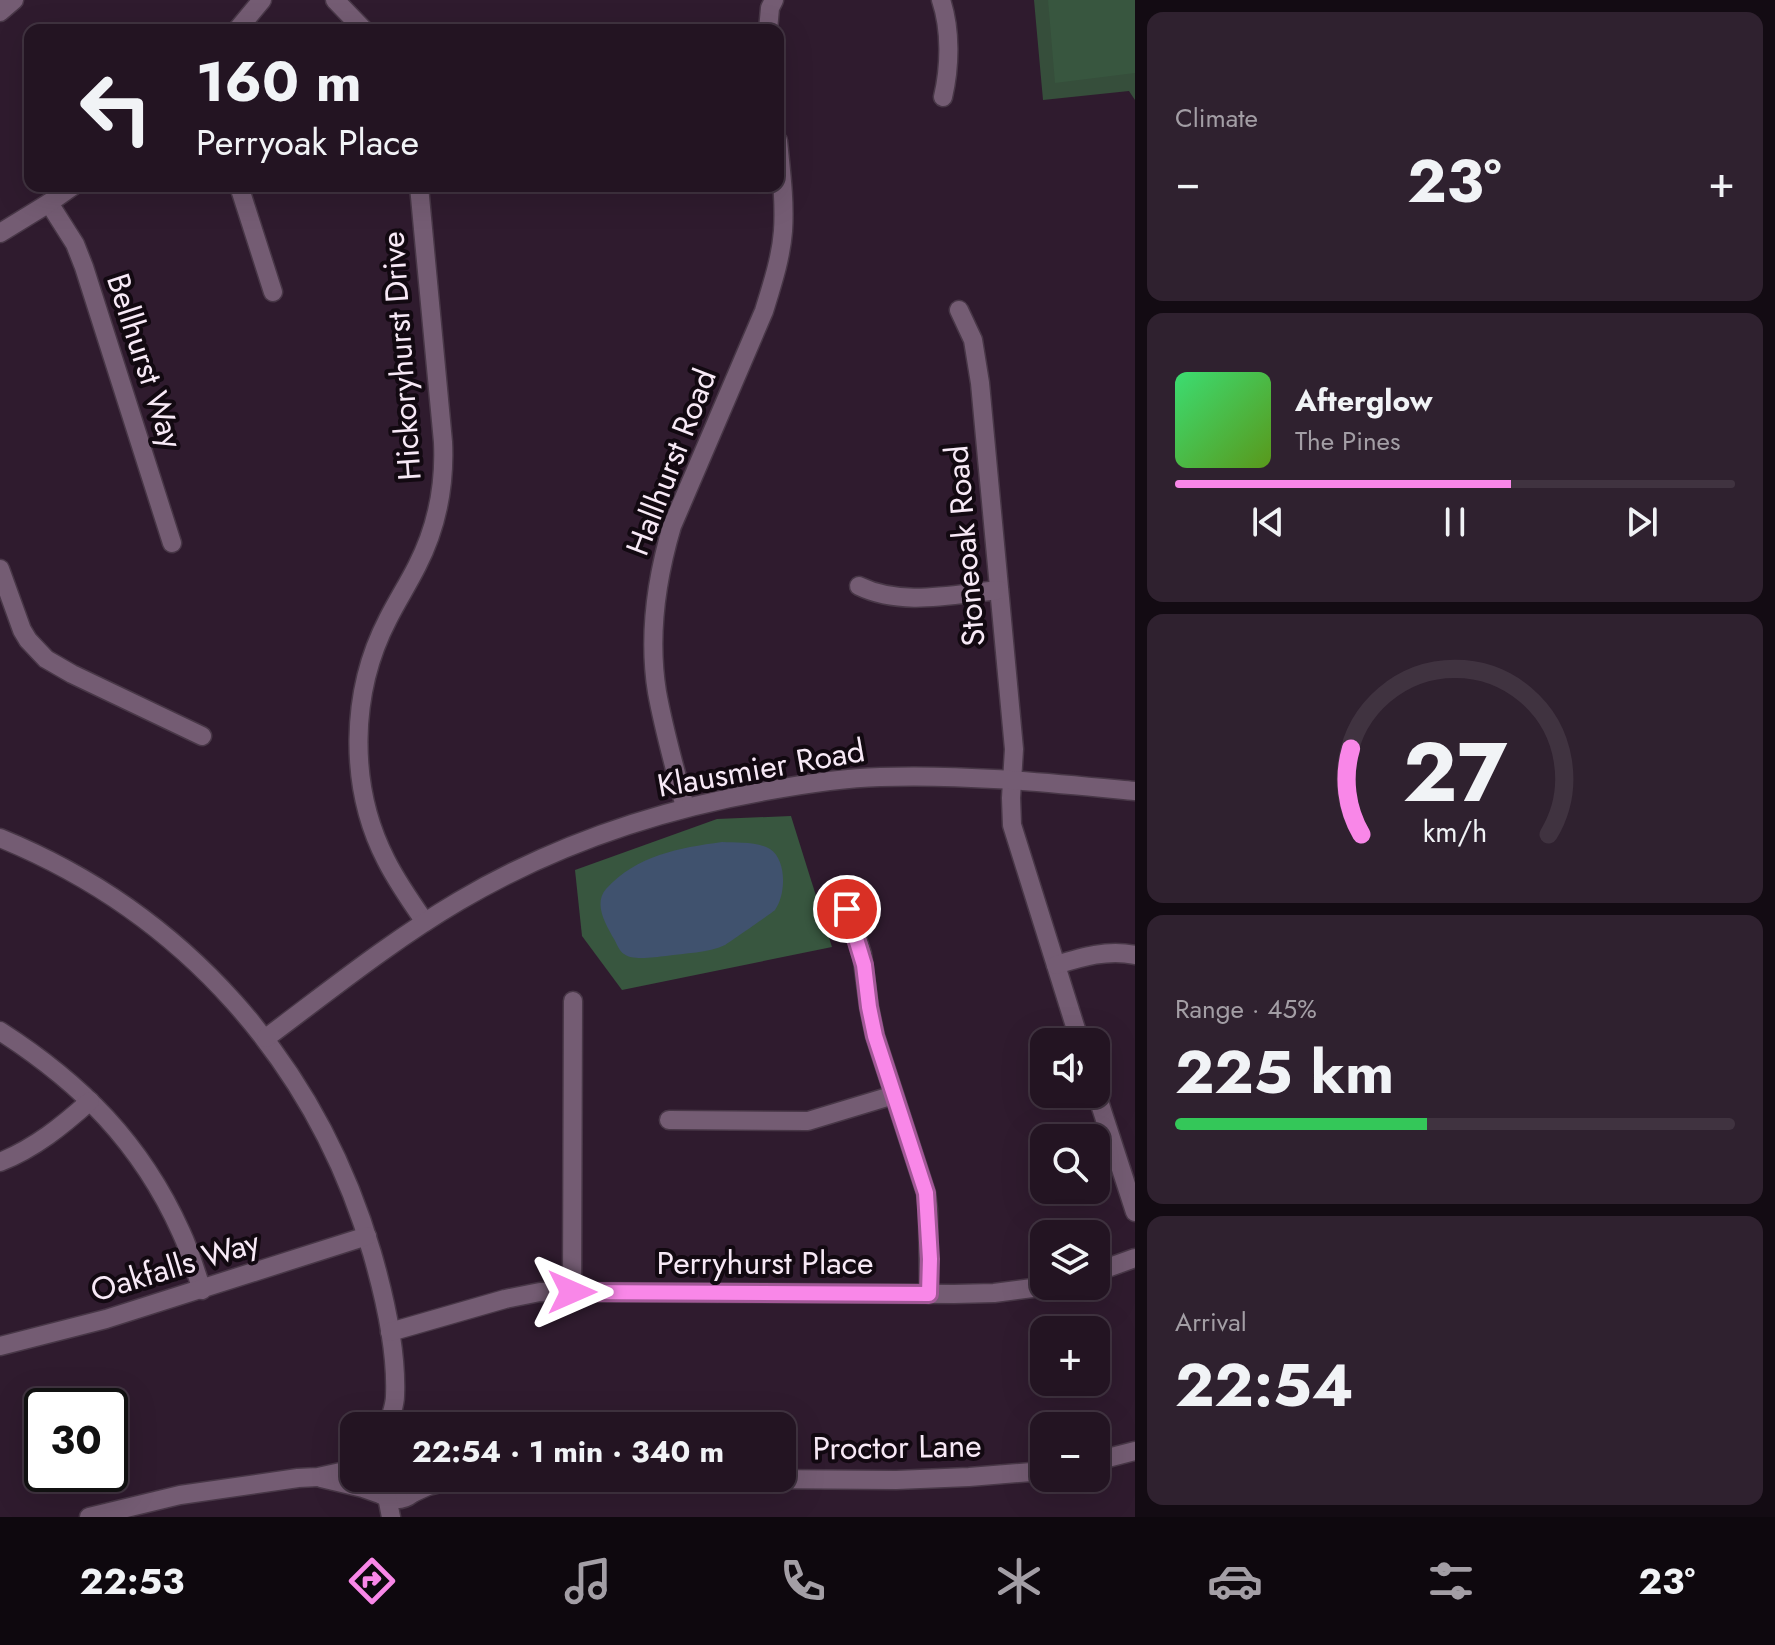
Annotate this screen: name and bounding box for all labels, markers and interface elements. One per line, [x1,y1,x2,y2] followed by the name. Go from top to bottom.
[196,41,362,122] text: 160 m
[64,56,168,160] icon: left
[1175,99,1258,137] text: Climate
[196,116,419,168] text: Perryoak Place
[1407,138,1502,225] text: 23°
[1175,150,1201,214] text: −
[1708,150,1735,214] text: +
[369,230,433,482] street label: Hickoryhurst Drive
[95,268,195,455] street label: Bellhurst Way
[614,362,728,562] street label: Hallhurst Road
[1295,379,1432,422] text: Afterglow
[1295,422,1400,460] text: The Pines
[933,444,997,648] street label: Stoneoak Road
[1246,500,1290,544] icon: previous
[1433,500,1477,544] icon: pause
[1620,500,1664,544] icon: next
[1403,711,1507,831] text: 27
[654,727,868,809] street label: Klausmier Road
[1423,811,1487,853] text: km/h
[813,875,881,943] pin
[825,887,869,931] icon: arrive
[1175,990,1317,1028] text: Range · 45%
[1030,1028,1110,1492] map controls
[1030,1028,1110,1108] button: sound
[1175,1029,1394,1116] text: 225 km
[1030,1124,1110,1204] button: search
[85,1218,266,1313] street label: Oakfalls Way
[1030,1220,1110,1300] button: layers
[657,1240,873,1286] street label: Perryhurst Place
[530,1250,614,1334] position arrow
[1175,1303,1247,1341] text: Arrival
[1030,1316,1110,1396] button: +
[1175,1342,1354,1429] text: 22:54
[24,1388,128,1492] speed limit sign: 30
[1030,1412,1110,1492] button: −
[812,1423,982,1471] street label: Proctor Lane
[412,1430,724,1473] text: 22:54 · 1 min · 340 m
[344,1553,400,1609] icon: directions
[560,1553,616,1609] icon: music
[775,1553,831,1609] icon: phone
[991,1553,1047,1609] icon: climate
[1207,1553,1263,1609] icon: car
[1423,1553,1479,1609] icon: filters
[80,1555,184,1607] text: 22:53
[1638,1555,1695,1607] text: 23°

